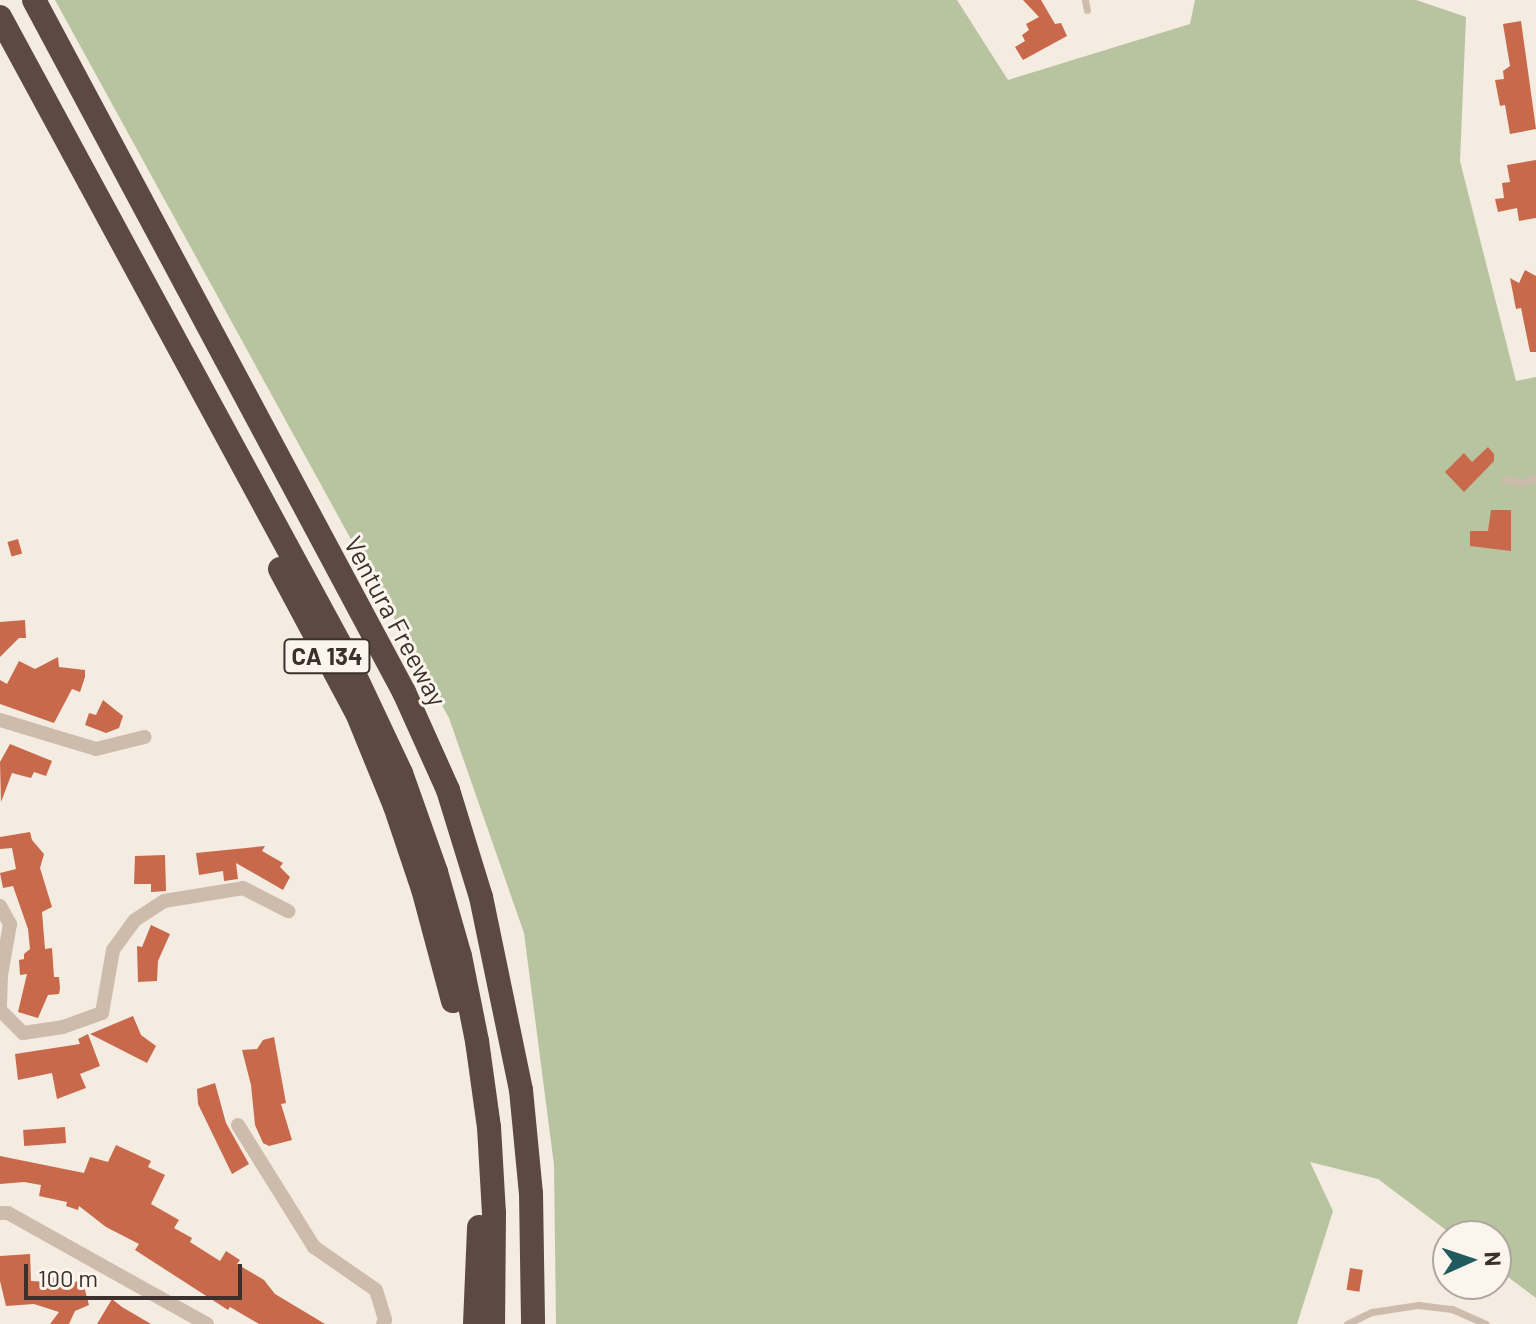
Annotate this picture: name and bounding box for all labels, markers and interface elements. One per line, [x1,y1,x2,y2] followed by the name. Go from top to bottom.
[338,531,454,711] street label: Ventura Freeway
[283,636,371,676] road number: CA 134
[1432,1220,1512,1300] north arrow
[28,1248,246,1298] scale bar
[1481,1251,1507,1267] text: N
[38,1263,98,1292] text: 100 m

